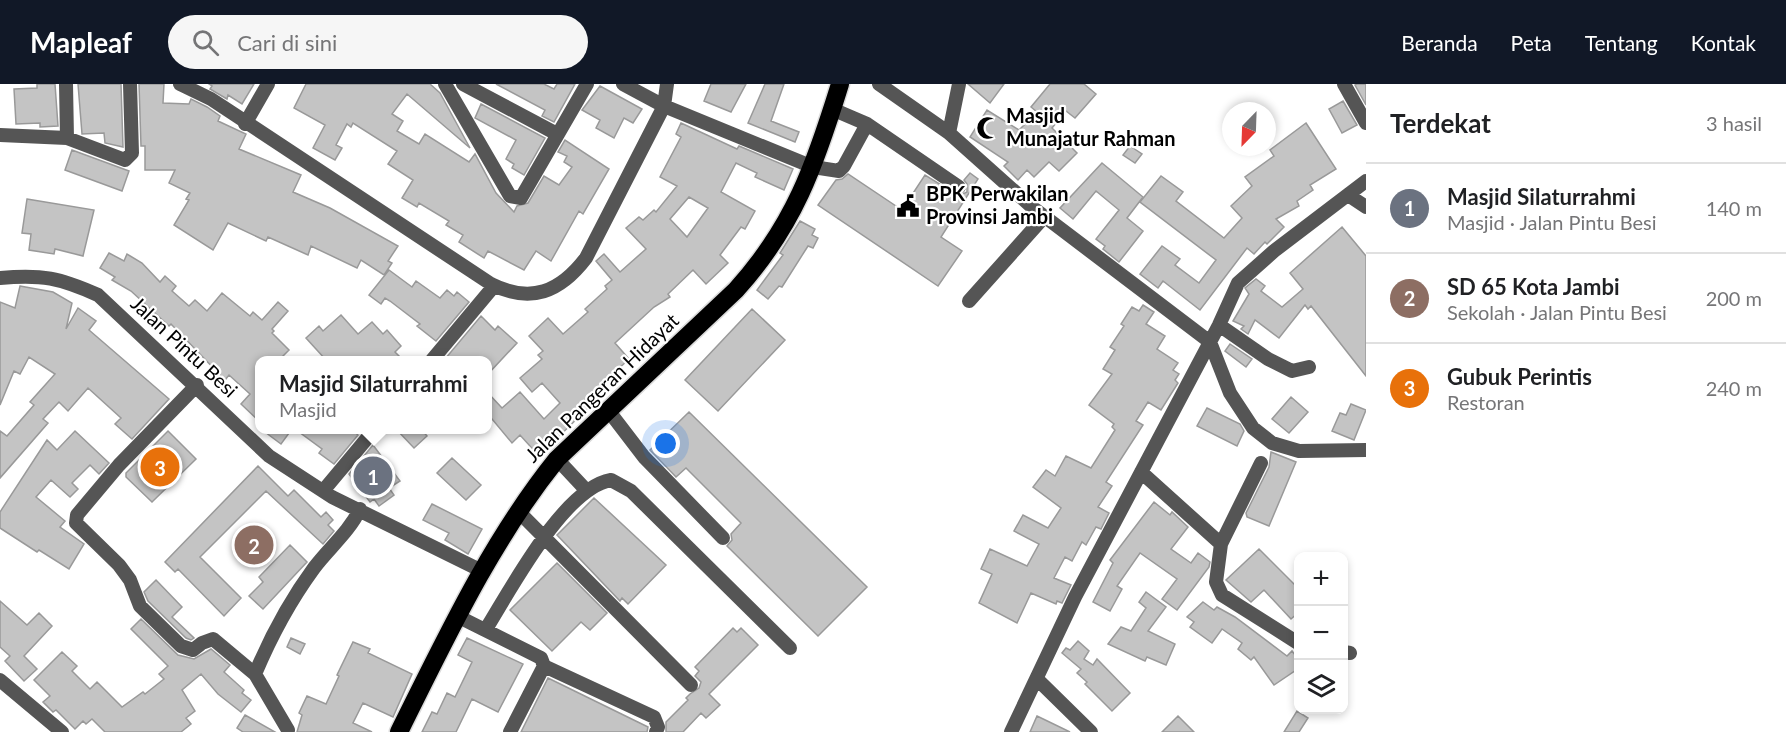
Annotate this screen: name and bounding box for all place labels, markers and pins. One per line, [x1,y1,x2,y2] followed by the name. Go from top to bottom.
[1006,103,1175,150] place label: Masjid Munajatur Rahman
[975,115,1001,141] mosque icon: Masjid Munajatur Rahman
[926,181,1068,228] place label: BPK Perwakilan Provinsi Jambi
[895,193,921,219] public building icon: BPK Perwakilan Provinsi Jambi
[140,444,180,490] pin: 3
[354,454,392,498] pin: 1
[234,522,274,568] pin: 2

